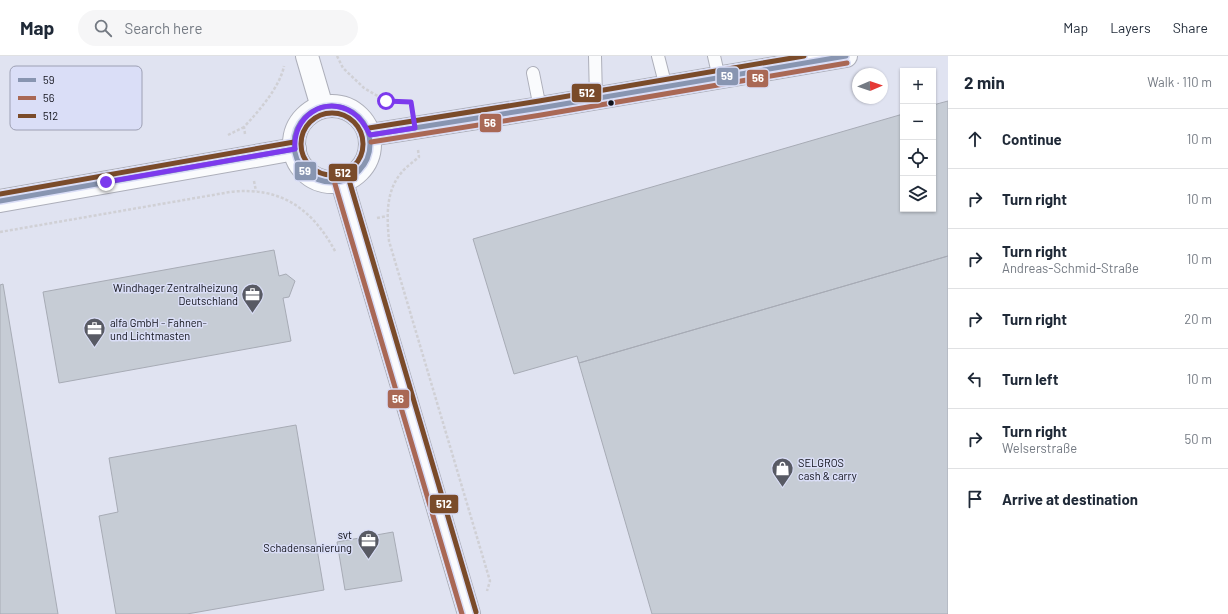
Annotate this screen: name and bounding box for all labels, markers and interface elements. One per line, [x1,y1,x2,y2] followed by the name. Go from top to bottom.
[78,10,358,46] search box
[20,16,54,39] text: Map
[92,17,114,39] icon: search
[124,19,202,37] text: Search here
[1063,19,1088,36] text: Map
[1110,19,1151,36] text: Layers
[1173,19,1208,36] text: Share
[10,66,142,130] legend
[716,67,739,86] line badge: 59
[852,68,888,104] north arrow
[900,68,936,212] map controls
[900,68,936,104] button: +
[721,69,733,82] text: 59
[746,69,769,88] line badge: 56
[752,71,764,84] text: 56
[964,72,1005,92] text: 2 min
[43,73,55,86] text: 59
[1147,74,1212,90] text: Walk · 110 m
[571,83,602,103] line badge: 512
[579,86,595,99] text: 512
[43,91,55,104] text: 56
[377,92,395,110] route start
[606,98,616,108] unlabelled marker
[900,104,936,140] button: −
[43,109,58,122] text: 512
[479,113,502,133] line badge: 56
[484,116,496,129] text: 56
[964,128,986,150] icon: ahead
[1002,130,1062,148] text: Continue
[1187,131,1212,147] text: 10 m
[900,140,936,176] button: locate
[294,161,317,181] line badge: 59
[328,163,358,182] line badge: 512
[299,164,311,177] text: 59
[335,166,351,179] text: 512
[97,173,115,191] route end
[900,176,936,212] button: layers
[964,188,986,210] icon: right
[1002,190,1067,208] text: Turn right
[1187,191,1212,207] text: 10 m
[1002,242,1067,260] text: Turn right
[964,248,986,270] icon: right
[1187,251,1212,267] text: 10 m
[1002,260,1139,276] text: Andreas-Schmid-Straße
[113,281,238,307] place label: Windhager Zentralheizung Deutschland
[240,281,266,314] office icon: Windhager Zentralheizung Deutschland
[964,308,986,330] icon: right
[1002,310,1067,328] text: Turn right
[1184,311,1212,327] text: 20 m
[81,316,107,349] office icon: alfa GmbH - Fahnen- und Lichtmasten
[110,316,207,342] place label: alfa GmbH - Fahnen- und Lichtmasten
[964,368,986,390] icon: left
[1002,370,1058,388] text: Turn left
[1187,371,1212,387] text: 10 m
[387,389,410,409] line badge: 56
[392,392,404,405] text: 56
[1002,422,1067,440] text: Turn right
[964,428,986,450] icon: right
[1185,431,1212,447] text: 50 m
[1002,440,1077,456] text: Welserstraße
[769,456,795,489] shop icon: SELGROS cash & carry
[798,456,857,482] place label: SELGROS cash & carry
[964,488,986,510] icon: arrive
[1002,490,1138,508] text: Arrive at destination
[429,494,459,514] line badge: 512
[436,497,452,510] text: 512
[263,528,352,554] place label: svt Schadensanierung
[355,528,381,561] office icon: svt Schadensanierung

